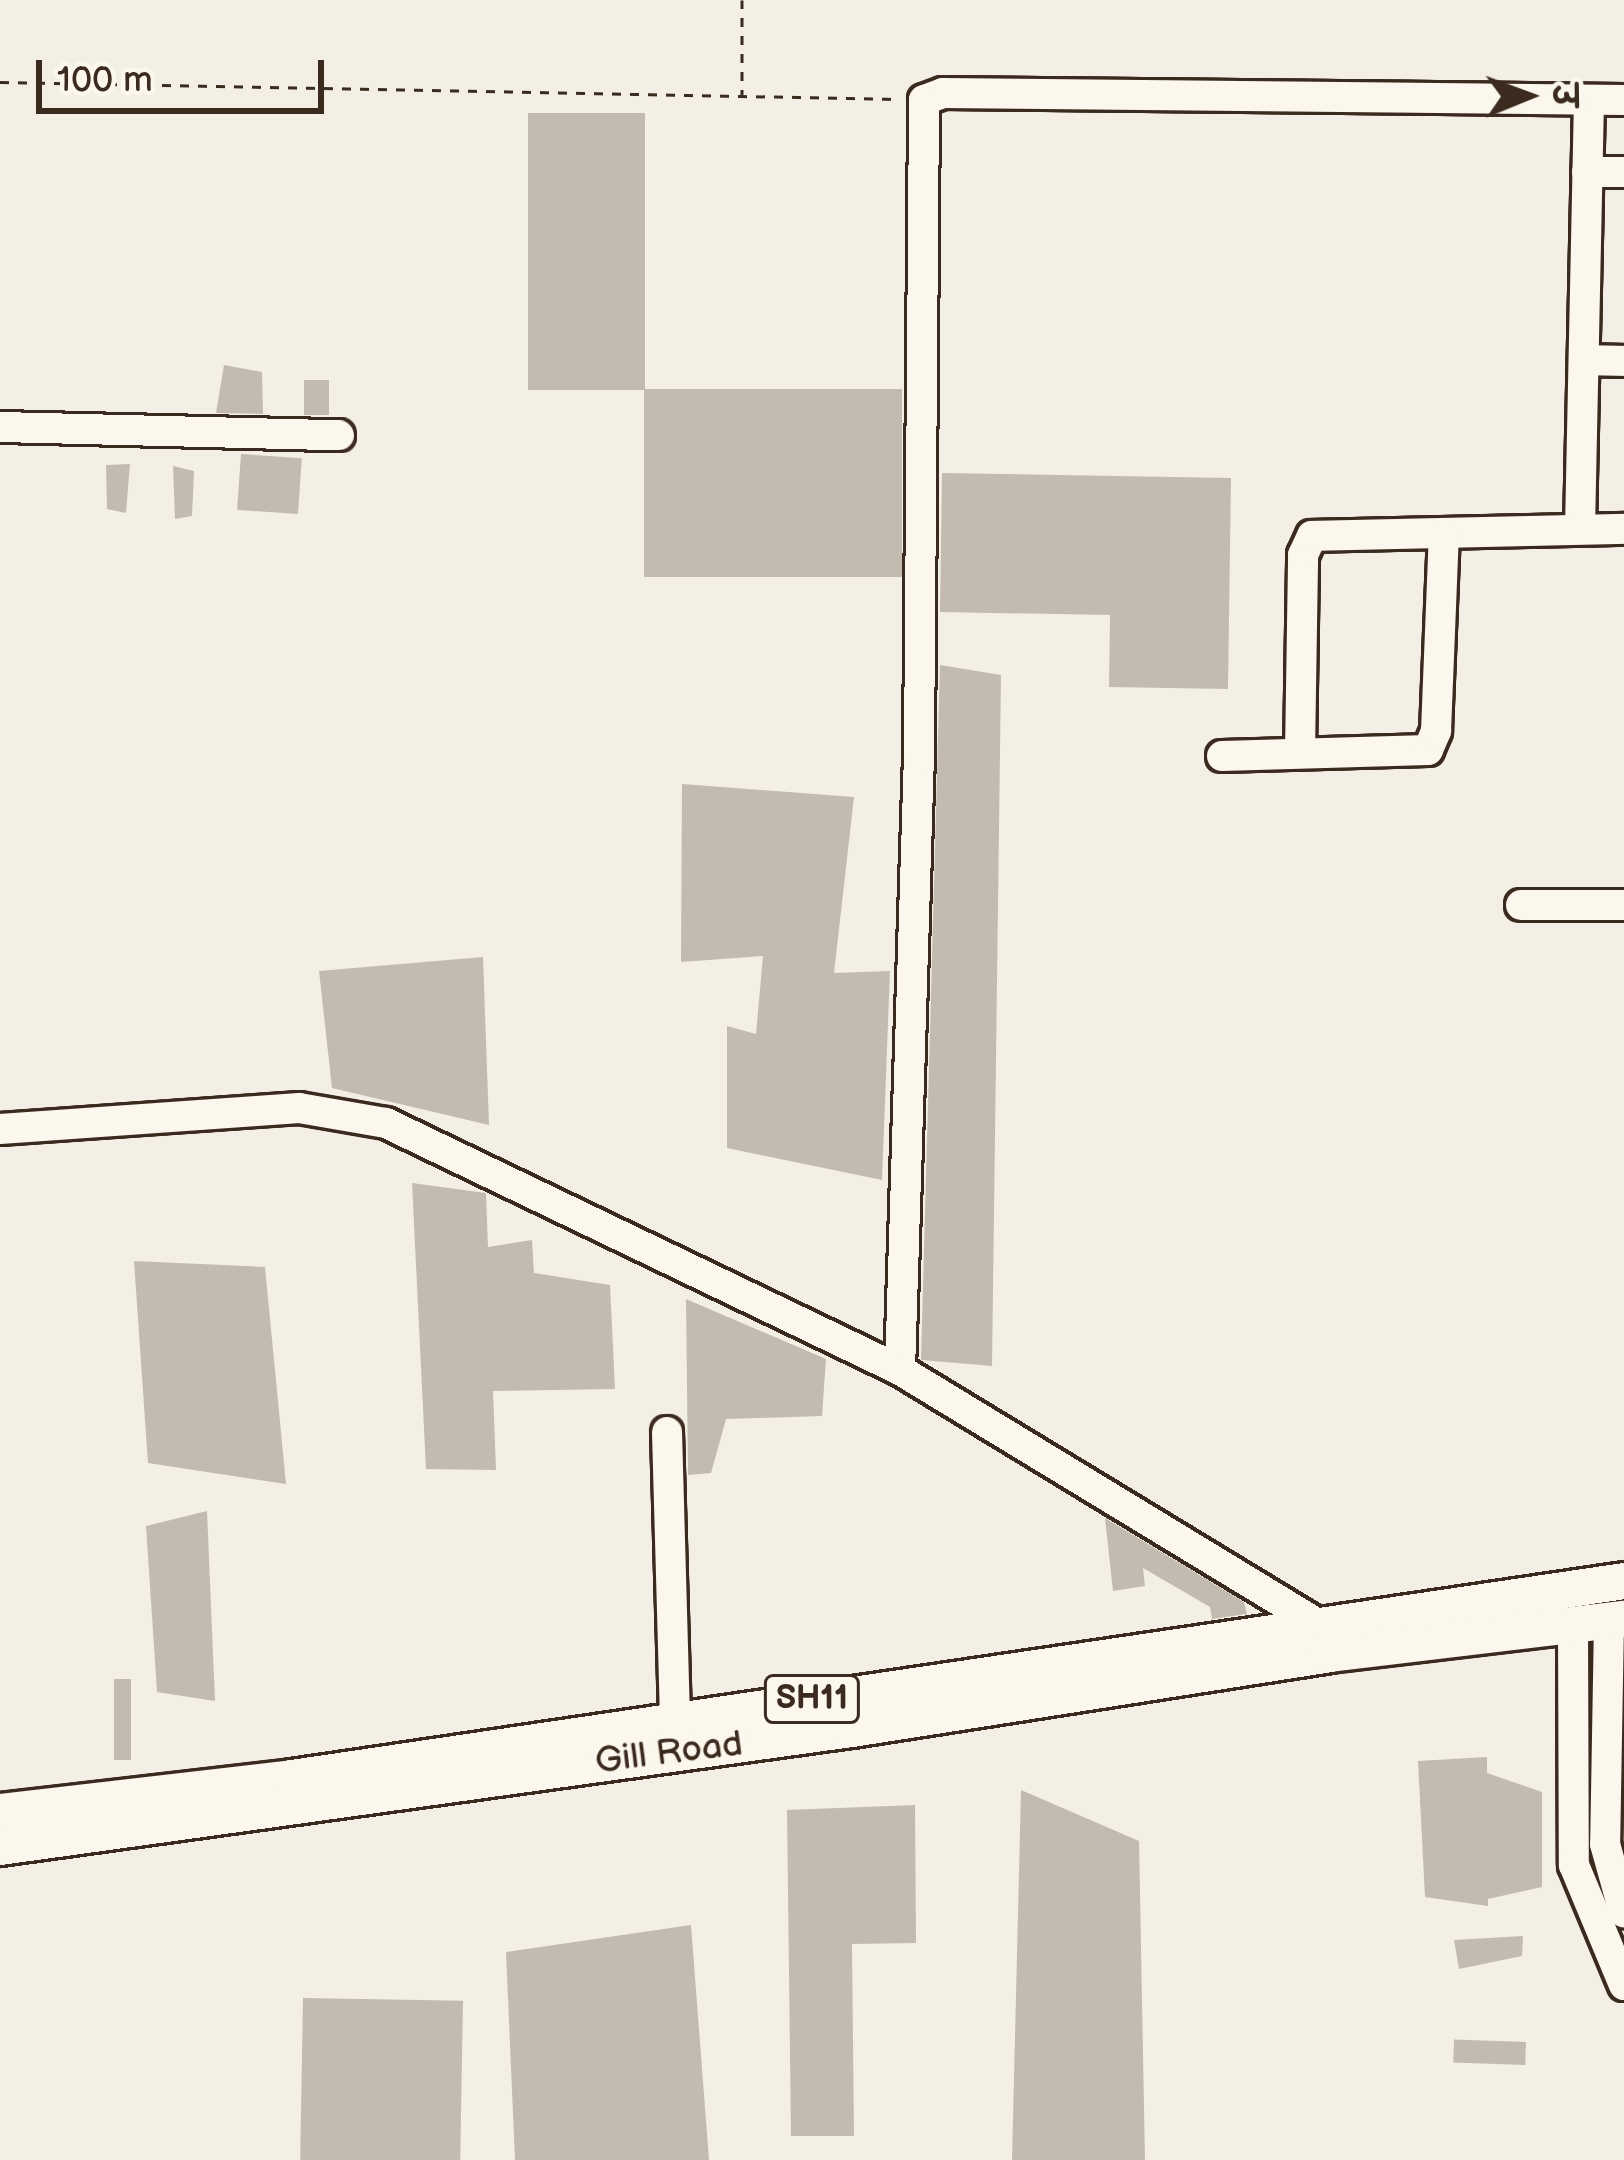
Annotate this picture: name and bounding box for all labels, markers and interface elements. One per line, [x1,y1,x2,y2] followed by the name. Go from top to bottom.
[42,36,330,110] scale bar
[1468,36,1588,156] north arrow
[57,59,153,102] text: 100 m
[1544,84,1584,107] text: उ
[761,1672,863,1726] road number: SH11
[593,1723,745,1783] street label: Gill Road

